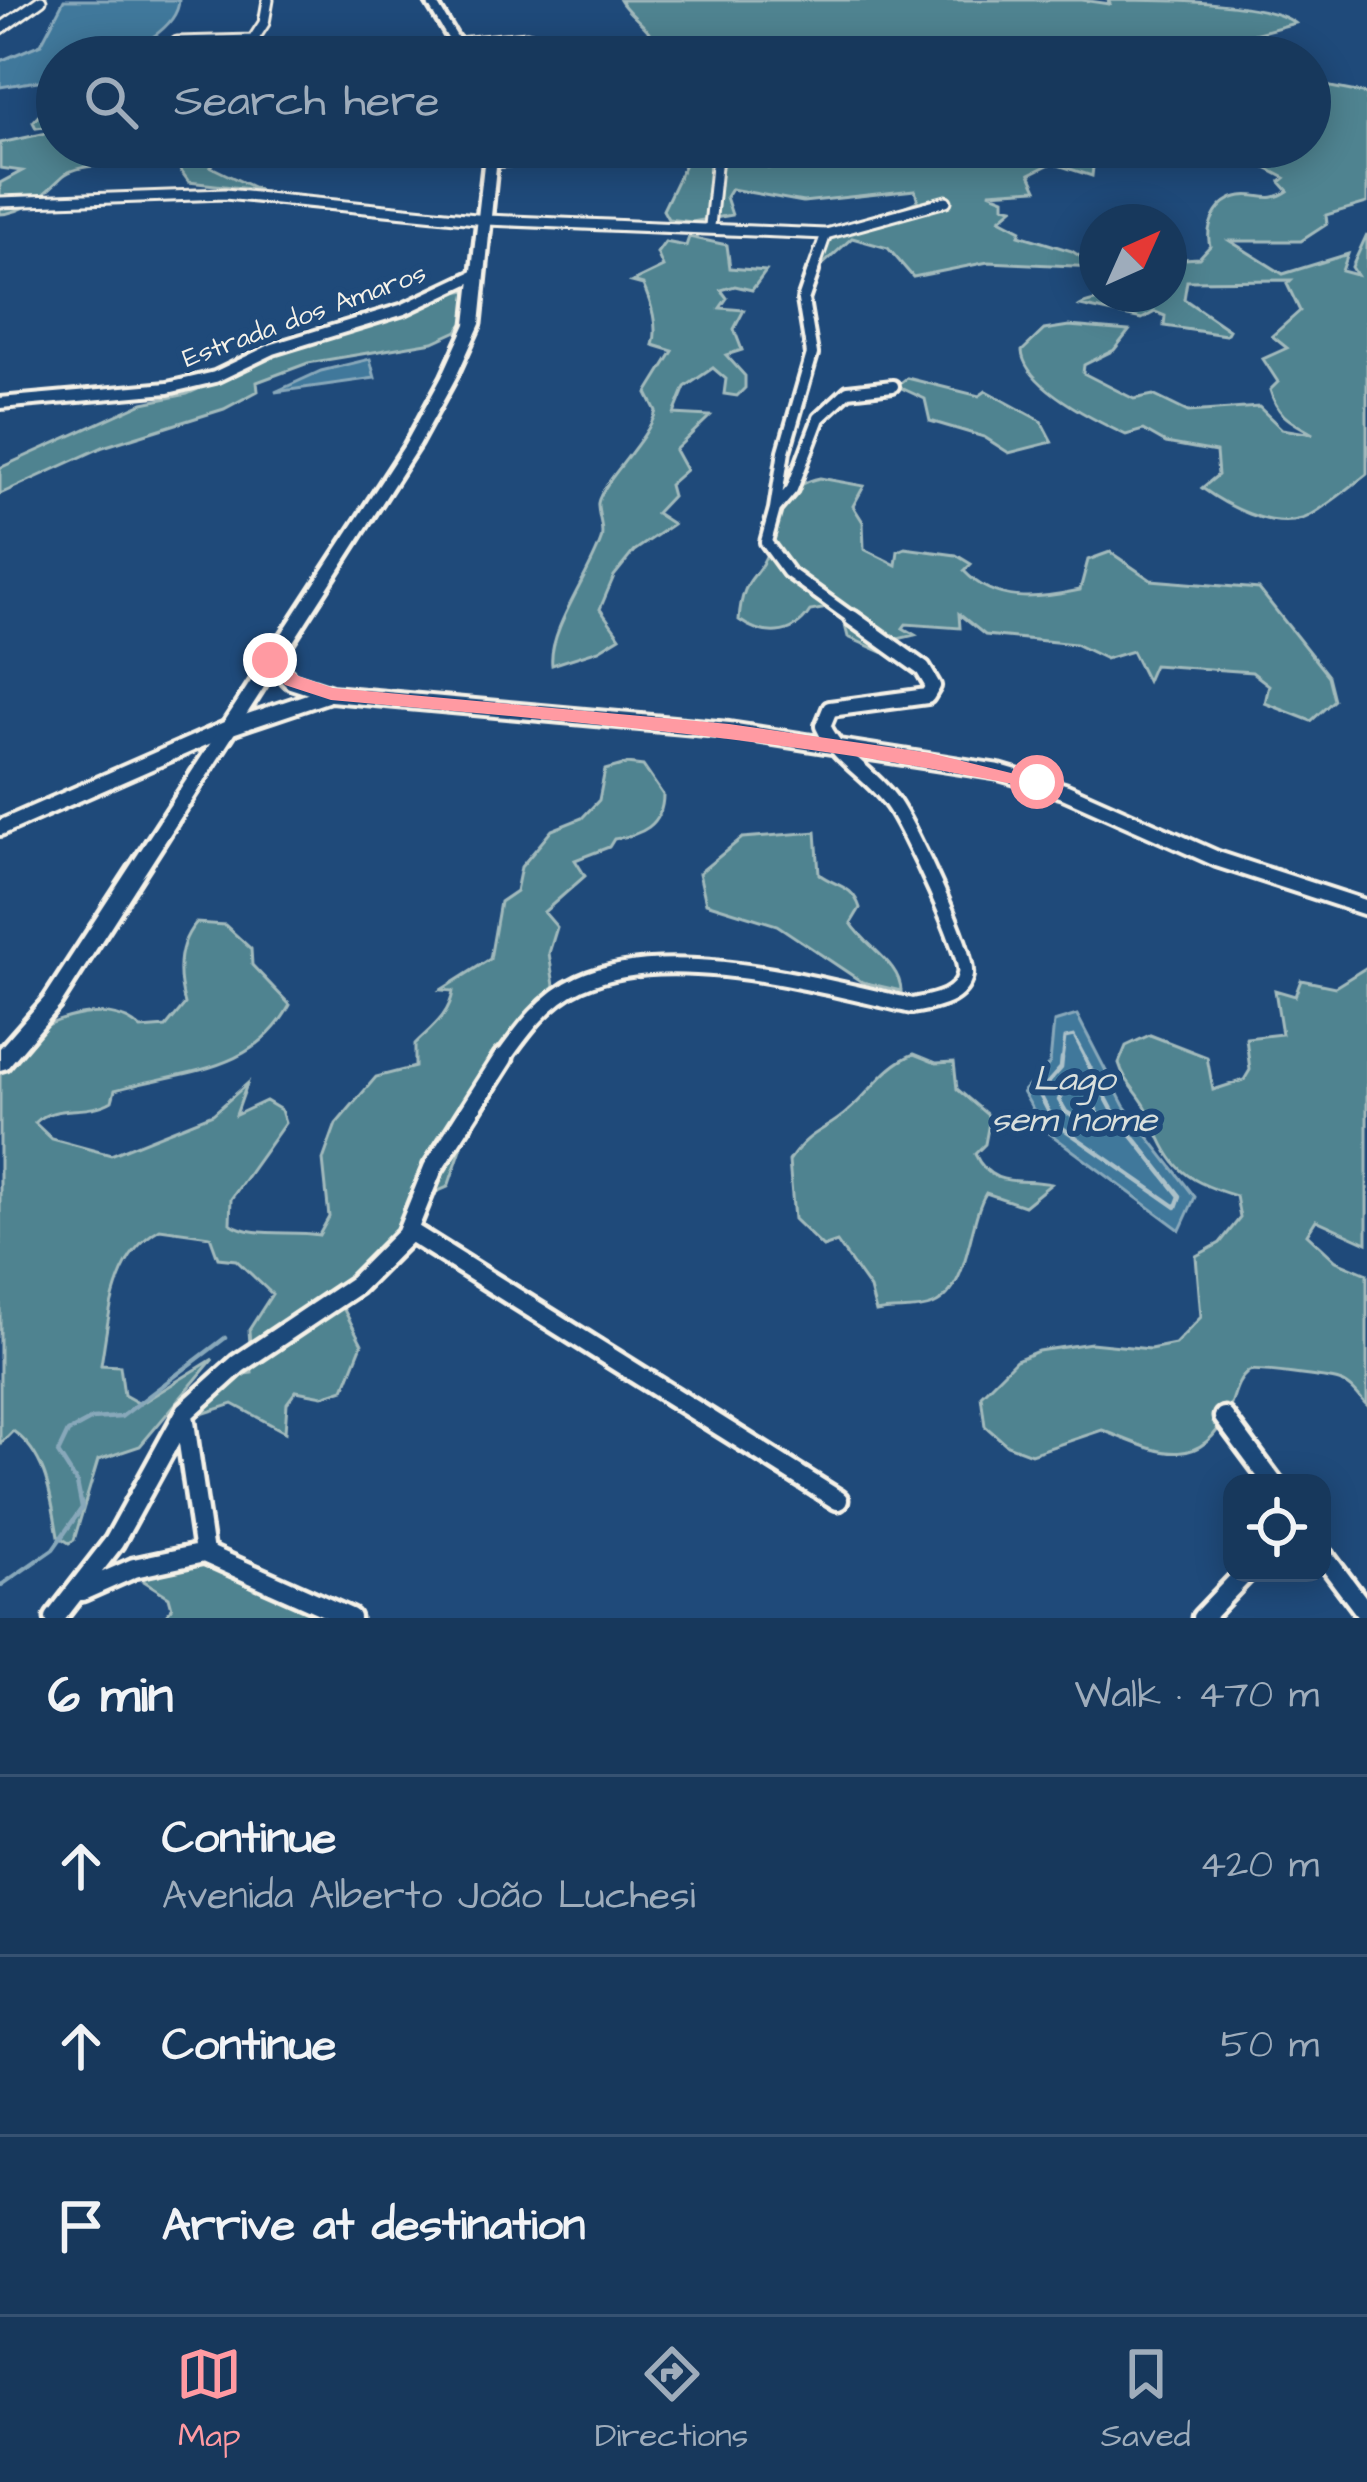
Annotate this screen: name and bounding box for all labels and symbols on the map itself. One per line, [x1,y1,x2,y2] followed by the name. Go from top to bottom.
[1079,204,1187,312] north arrow
[177,254,431,378] street label: Estrada dos Amaros
[243,633,297,687] route end
[1010,755,1064,809] route start
[991,1054,1158,1146] water label: Lago sem nome

